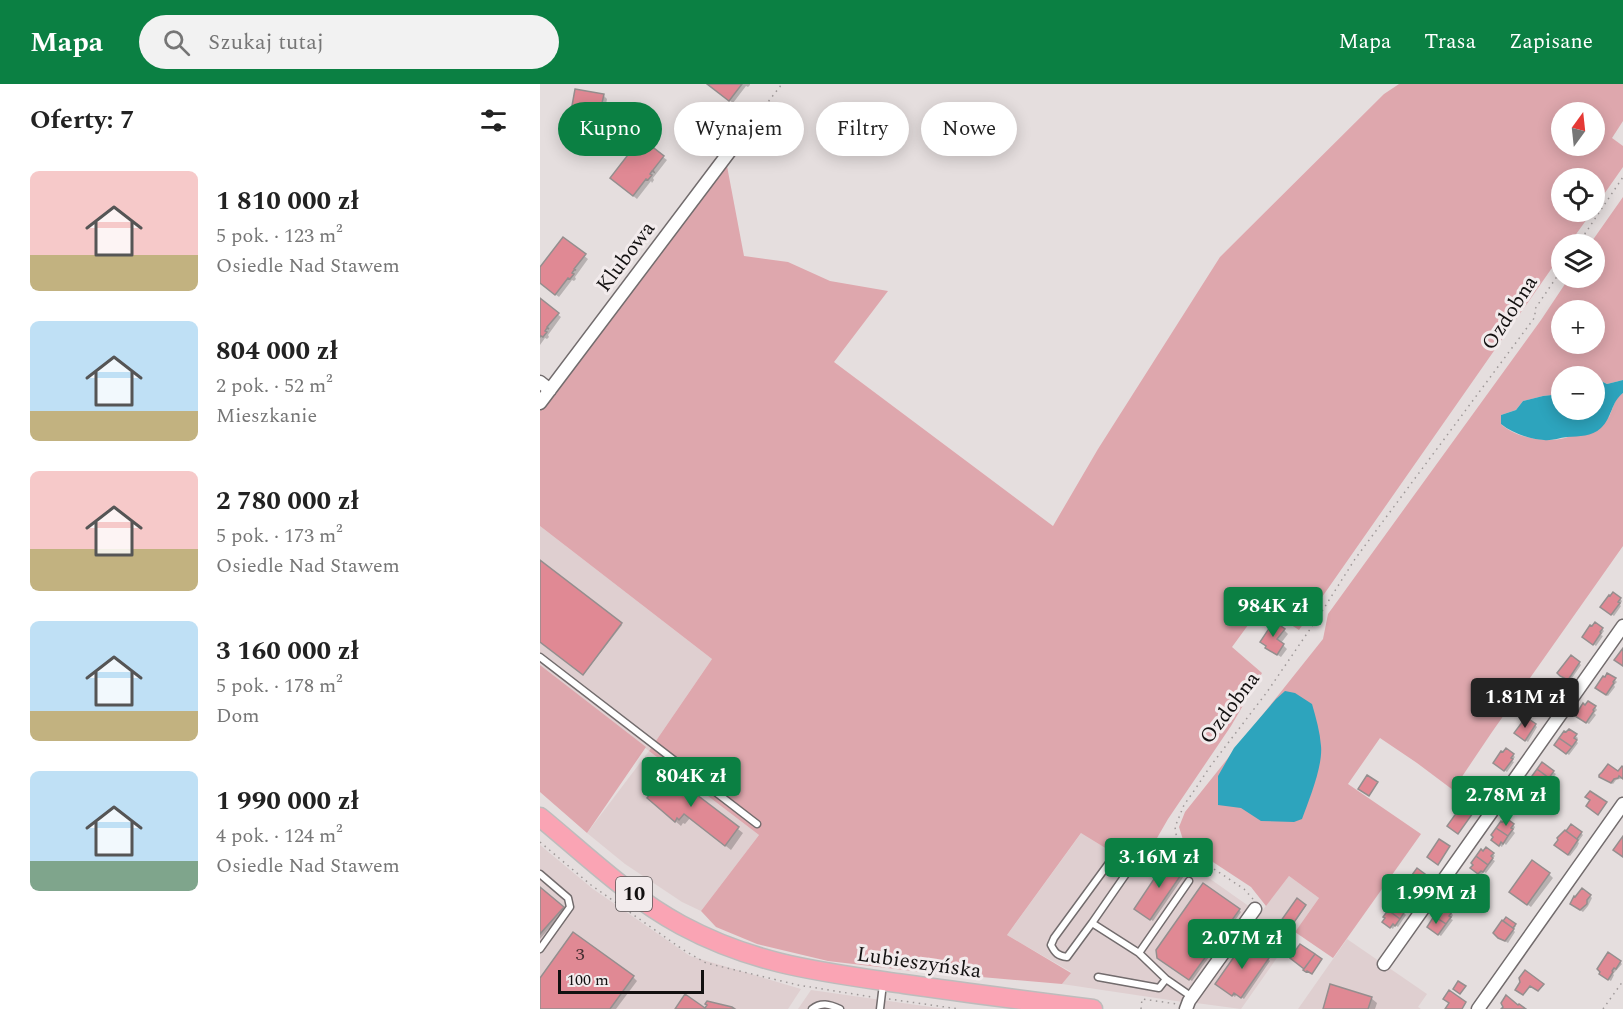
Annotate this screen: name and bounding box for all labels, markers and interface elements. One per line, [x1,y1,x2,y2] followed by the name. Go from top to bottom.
[139,15,559,69] search box
[30,21,103,64] text: Mapa
[160,26,193,59] icon: search
[208,26,324,59] text: Szukaj tutaj
[1339,26,1391,58] text: Mapa
[1424,26,1476,58] text: Trasa
[1509,26,1593,58] text: Zapisane
[30,100,135,140] text: Oferty: 7
[558,102,662,156] chip: Kupno
[674,102,804,156] chip: Wynajem
[816,102,909,156] chip: Filtry
[921,102,1017,156] chip: Nowe
[1551,102,1605,156] north arrow
[1551,102,1605,420] map controls
[477,104,510,137] icon: filters
[1551,168,1605,222] button: locate
[216,181,359,221] text: 1 810 000 zł
[78,195,150,267] icon: home
[589,214,664,299] street label: Klubowa
[216,221,343,251] text: 5 pok. · 123 m²
[1551,234,1605,288] button: layers
[216,251,400,281] text: Osiedle Nad Stawem
[1474,268,1547,357] street label: Ozdobna
[1551,300,1605,354] button: +
[216,331,338,371] text: 804 000 zł
[78,345,150,417] icon: home
[1551,366,1605,420] button: −
[216,371,333,401] text: 2 pok. · 52 m²
[216,401,317,431] text: Mieszkanie
[216,481,359,521] text: 2 780 000 zł
[78,495,150,567] icon: home
[216,521,343,551] text: 5 pok. · 173 m²
[216,551,400,581] text: Osiedle Nad Stawem
[1218,587,1328,638] pin: 984K zł
[1238,591,1308,621] text: 984K zł
[216,631,359,671] text: 3 160 000 zł
[78,645,150,717] icon: home
[1192,664,1268,751] street label: Ozdobna
[216,671,343,701] text: 5 pok. · 178 m²
[1463,678,1587,729] pin: 1.81M zł
[1485,682,1565,712] text: 1.81M zł
[216,701,260,731] text: Dom
[636,757,746,808] pin: 804K zł
[656,761,726,791] text: 804K zł
[1444,776,1568,827] pin: 2.78M zł
[1466,780,1546,810] text: 2.78M zł
[216,781,359,821] text: 1 990 000 zł
[78,795,150,867] icon: home
[216,821,343,851] text: 4 pok. · 124 m²
[1097,838,1221,889] pin: 3.16M zł
[1119,842,1199,872] text: 3.16M zł
[216,851,400,881] text: Osiedle Nad Stawem
[1374,874,1498,925] pin: 1.99M zł
[616,877,652,911] road number: 10
[1396,878,1476,908] text: 1.99M zł
[1180,919,1304,970] pin: 2.07M zł
[1202,923,1282,953] text: 2.07M zł
[855,938,984,988] street label: Lubieszyńska
[576,941,585,968] house number: 3
[558,967,704,994] scale bar
[567,968,609,992] text: 100 m

